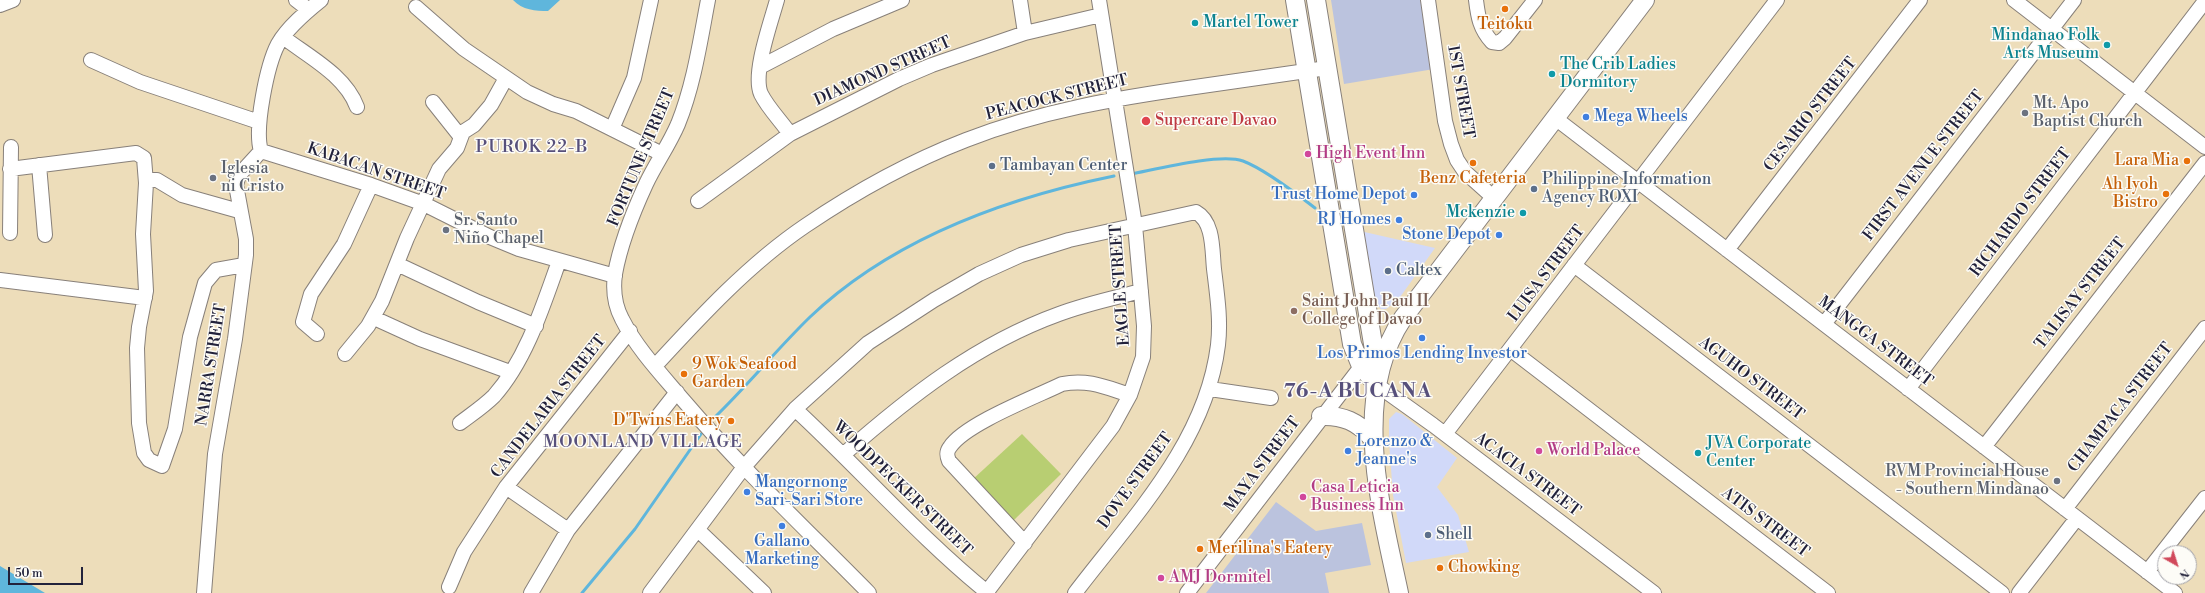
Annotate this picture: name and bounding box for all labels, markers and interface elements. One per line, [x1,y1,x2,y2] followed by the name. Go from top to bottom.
[1500,4,1510,14] marker: Teitoku
[1203,13,1299,33] place label: Martel Tower
[1477,15,1533,35] place label: Teitoku
[1190,18,1200,28] marker: Martel Tower
[1991,26,2099,64] place label: Mindanao Folk Arts Museum
[811,33,955,111] street label: DIAMOND STREET
[2102,40,2112,50] marker: Mindanao Folk Arts Museum
[1442,44,1478,140] street label: 1ST STREET
[1760,54,1862,176] street label: CESARIO STREET
[1560,55,1676,93] place label: The Crib Ladies Dormitory
[1547,69,1557,79] marker: The Crib Ladies Dormitory
[984,71,1130,125] street label: PEACOCK STREET
[604,86,680,230] street label: FORTUNE STREET
[1859,87,1989,245] street label: FIRST AVENUE STREET
[2033,94,2142,132] place label: Mt. Apo Baptist Church
[1594,107,1688,127] place label: Mega Wheels
[2020,108,2030,118] marker: Mt. Apo Baptist Church
[1155,111,1277,131] place label: Supercare Davao
[1581,112,1591,122] marker: Mega Wheels
[1140,115,1152,127] marker: Supercare Davao
[475,138,589,158] district label: PUROK 22-B
[304,139,448,205] street label: KABACAN STREET
[1316,144,1425,164] place label: High Event Inn
[1966,145,2076,281] street label: RICHARDO STREET
[1303,149,1313,159] marker: High Event Inn
[2115,151,2179,171] place label: Lara Mia
[1000,156,1127,176] place label: Tambayan Center
[2182,156,2192,166] marker: Lara Mia
[1468,158,1478,168] marker: Benz Cafeteria
[221,159,284,197] place label: Iglesia ni Cristo
[987,161,997,171] marker: Tambayan Center
[1420,169,1526,189] place label: Benz Cafeteria
[1542,170,1711,208] place label: Philippine Information Agency ROXI
[208,173,218,183] marker: Iglesia ni Cristo
[2102,175,2158,213] place label: Ah Iyoh Bistro
[1529,184,1539,194] marker: Philippine Information Agency ROXI
[1271,185,1406,205] place label: Trust Home Depot
[2161,189,2171,199] marker: Ah Iyoh Bistro
[1409,190,1419,200] marker: Trust Home Depot
[1446,203,1515,223] place label: Mckenzie
[1518,208,1528,218] marker: Mckenzie
[1317,210,1391,230] place label: RJ Homes
[454,211,544,249] place label: Sr. Santo Niño Chapel
[1394,215,1404,225] marker: RJ Homes
[1505,222,1589,326] street label: LUISA STREET
[1107,223,1135,347] street label: EAGLE STREET
[441,225,451,235] marker: Sr. Santo Niño Chapel
[1402,225,1491,245] place label: Stone Depot
[1494,230,1504,240] marker: Stone Depot
[2031,234,2131,354] street label: TALISAY STREET
[1396,261,1441,281] place label: Caltex
[1383,266,1393,276] marker: Caltex
[1302,292,1429,330] place label: Saint John Paul II College of Davao
[1814,293,1936,391] street label: MANGGA STREET
[193,303,231,427] street label: NARRA STREET
[1289,306,1299,316] marker: Saint John Paul II College of Davao
[487,332,611,482] street label: CANDELARIA STREET
[1417,333,1427,343] marker: Los Primos Lending Investor
[1695,333,1807,425] street label: AGUHO STREET
[2064,339,2178,477] street label: CHAMPACA STREET
[1317,344,1527,364] place label: Los Primos Lending Investor
[692,355,797,393] place label: 9 Wok Seafood Garden
[679,369,689,379] marker: 9 Wok Seafood Garden
[1284,380,1432,404] district label: 76-A BUCANA
[613,411,723,431] place label: D'Twins Eatery
[1221,414,1305,516] street label: MAYA STREET
[726,416,736,426] marker: D'Twins Eatery
[829,418,975,560] street label: WOODPECKER STREET
[1095,429,1177,533] street label: DOVE STREET
[1470,429,1584,521] street label: ACACIA STREET
[1356,432,1433,470] place label: Lorenzo & Jeanne's
[543,433,743,453] district label: MOONLAND VILLAGE
[1706,434,1811,472] place label: JVA Corporate Center
[1547,441,1640,461] place label: World Palace
[1343,446,1353,456] marker: Lorenzo & Jeanne's
[1534,446,1544,456] marker: World Palace
[1693,448,1703,458] marker: JVA Corporate Center
[1885,462,2049,500] place label: RVM Provincial House - Southern Mindanao
[755,473,863,511] place label: Mangornong Sari-Sari Store
[2052,476,2062,486] marker: RVM Provincial House - Southern Mindanao
[1311,478,1404,516] place label: Casa Leticia Business Inn
[1717,484,1813,562] street label: ATIS STREET
[742,487,752,497] marker: Mangornong Sari-Sari Store
[1298,492,1308,502] marker: Casa Leticia Business Inn
[777,521,787,531] marker: Gallano Marketing
[1436,525,1472,545] place label: Shell
[1423,530,1433,540] marker: Shell
[745,532,819,570] place label: Gallano Marketing
[1208,539,1332,559] place label: Merilina's Eatery
[1195,544,1205,554] marker: Merilina's Eatery
[2157,545,2197,585] north arrow
[1448,558,1520,578] place label: Chowking
[10,559,85,585] scale bar
[1435,563,1445,573] marker: Chowking
[2176,565,2192,582] text: N
[15,566,43,581] text: 50 m
[1169,568,1271,588] place label: AMJ Dormitel
[1156,573,1166,583] marker: AMJ Dormitel

